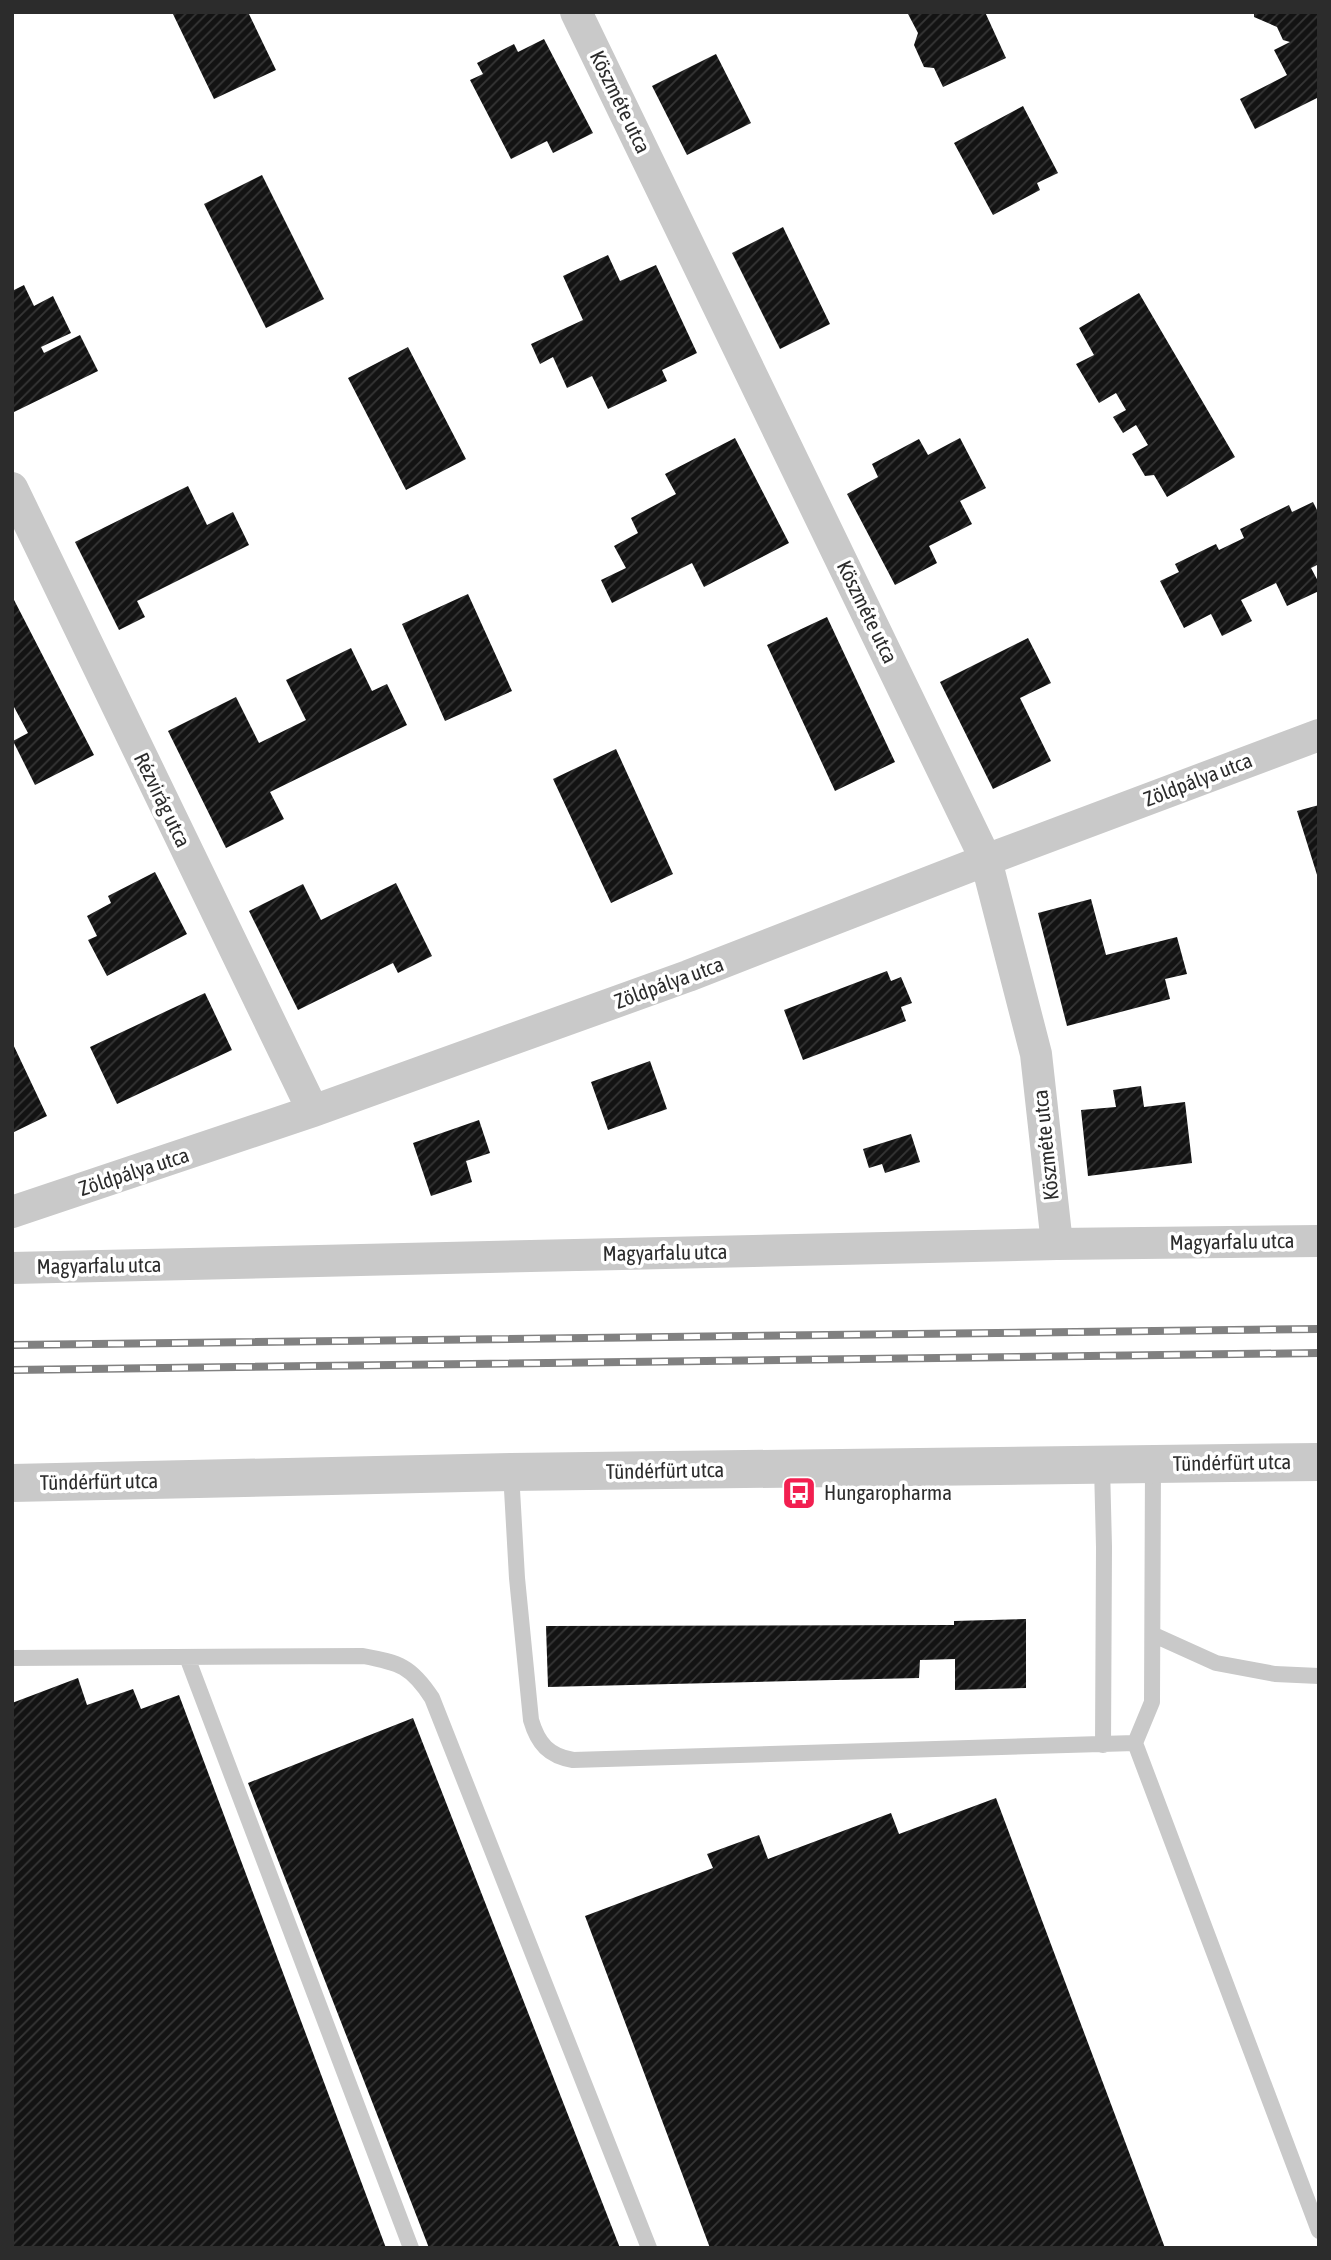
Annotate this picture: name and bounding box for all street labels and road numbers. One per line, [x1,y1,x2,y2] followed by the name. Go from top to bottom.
[586,46,656,157] street label: Köszméte utca
[833,556,903,667] street label: Köszméte utca
[1140,747,1255,811] street label: Zöldpálya utca
[130,748,196,851] street label: Rézvirág utca
[611,951,726,1013] street label: Zöldpálya utca
[1027,1089,1063,1202] street label: Köszméte utca
[76,1142,192,1200] street label: Zöldpálya utca
[1169,1228,1295,1254] street label: Magyarfalu utca
[602,1239,728,1265] street label: Magyarfalu utca
[36,1252,162,1278] street label: Magyarfalu utca
[1173,1449,1291,1475] street label: Tündérfürt utca
[606,1457,724,1483] street label: Tündérfürt utca
[40,1468,158,1494] street label: Tündérfürt utca

